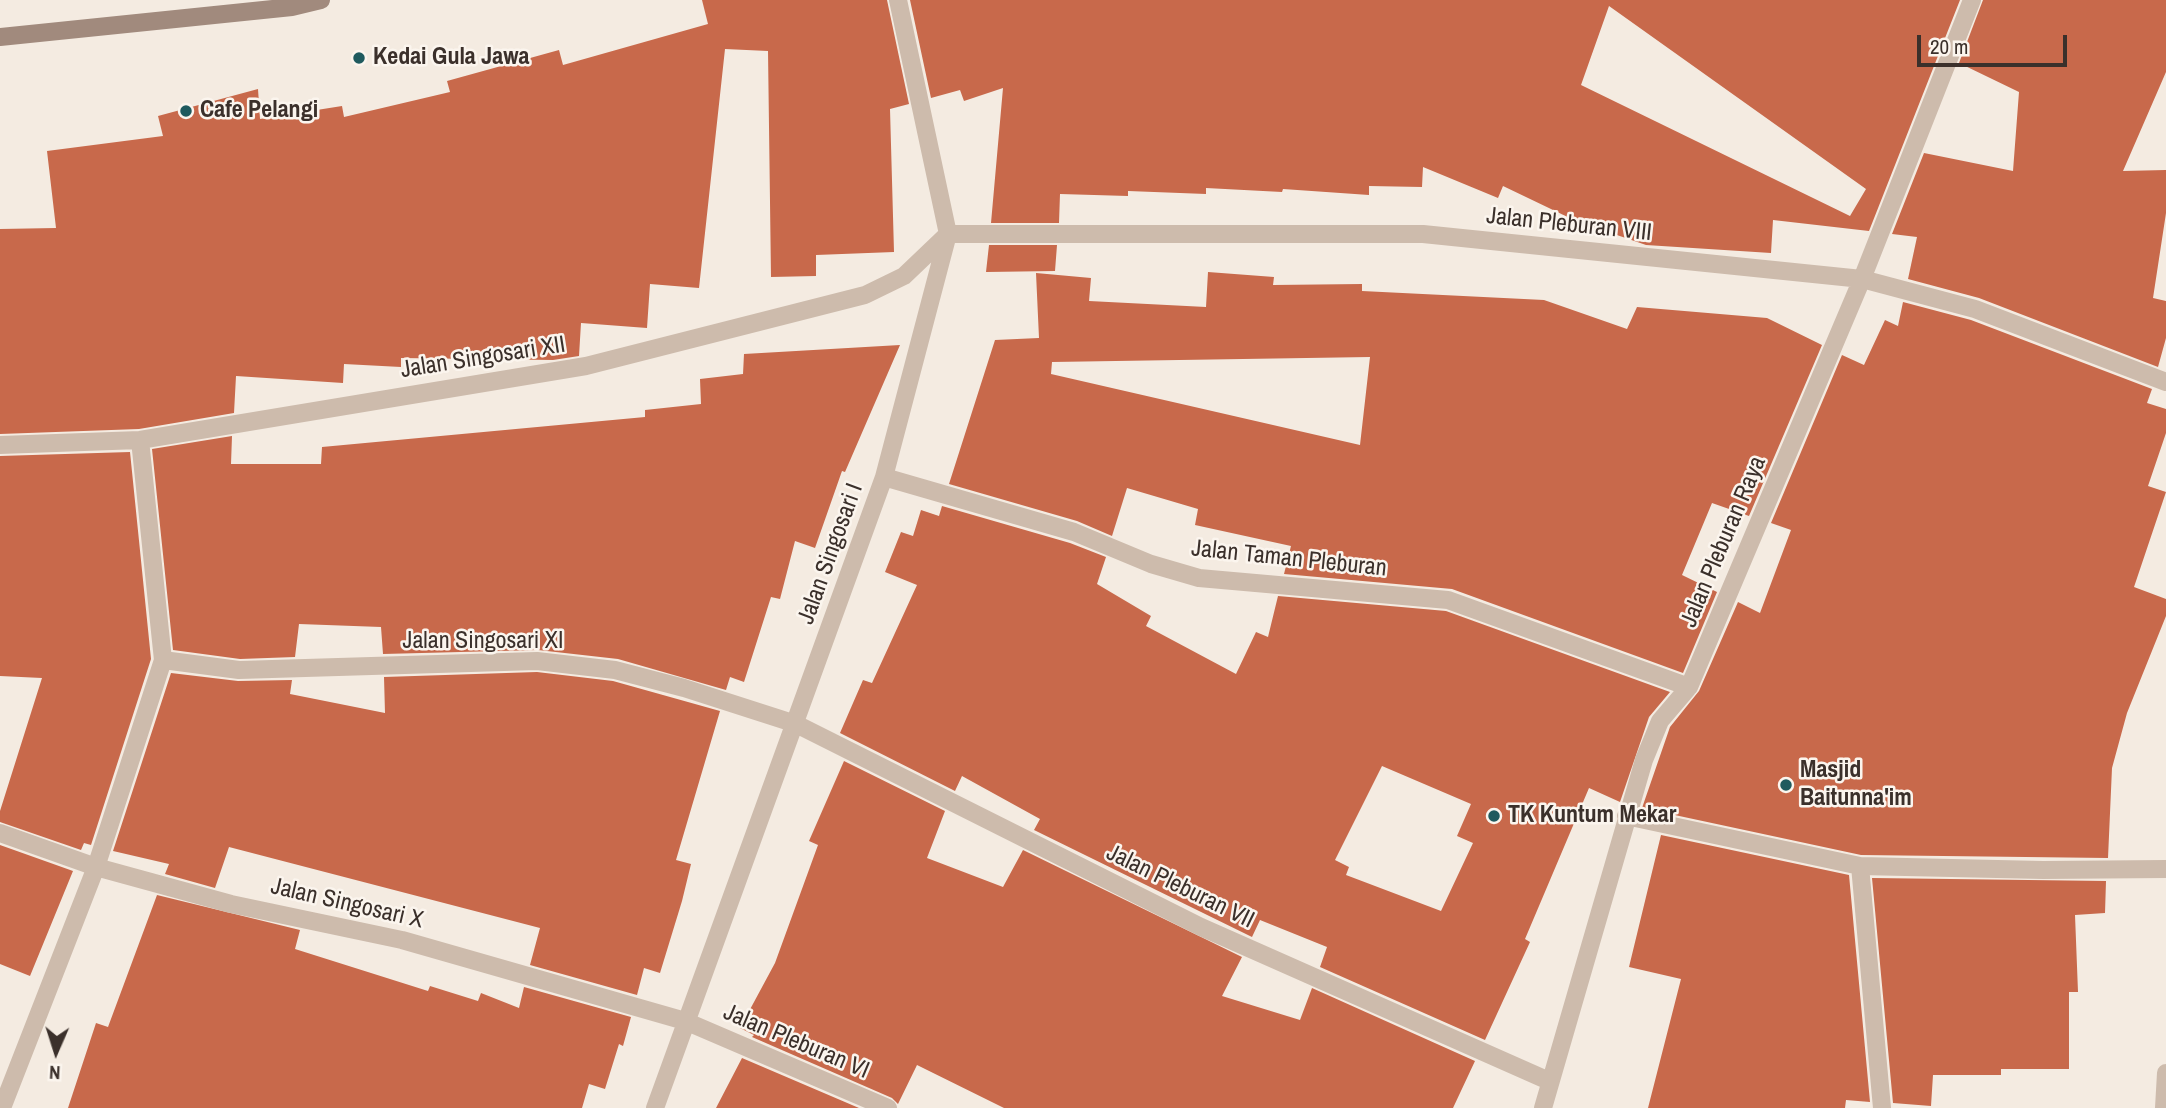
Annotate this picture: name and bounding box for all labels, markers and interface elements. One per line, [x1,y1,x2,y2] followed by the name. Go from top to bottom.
[1921,21,2072,65] scale bar
[1930,32,1968,61] text: 20 m
[373,44,529,72] place label: Kedai Gula Jawa
[351,50,367,66] marker: Kedai Gula Jawa
[200,97,318,125] place label: Cafe Pelangi
[178,103,194,119] marker: Cafe Pelangi
[1485,202,1653,248] street label: Jalan Pleburan VIII
[399,331,567,385] street label: Jalan Singosari XII
[1675,452,1773,632] street label: Jalan Pleburan Raya
[792,480,870,628] street label: Jalan Singosari I
[1190,534,1388,584] street label: Jalan Taman Pleburan
[403,628,563,656] street label: Jalan Singosari XI
[1800,757,1912,813] place label: Masjid Baitunna'im
[1778,777,1794,793] marker: Masjid Baitunna'im
[1508,802,1676,830] place label: TK Kuntum Mekar
[1486,808,1502,824] marker: TK Kuntum Mekar
[1101,839,1259,935] street label: Jalan Pleburan VII
[268,872,426,936] street label: Jalan Singosari X
[719,998,873,1086] street label: Jalan Pleburan VI
[21,1017,91,1087] north arrow
[49,1060,61,1086] text: N

